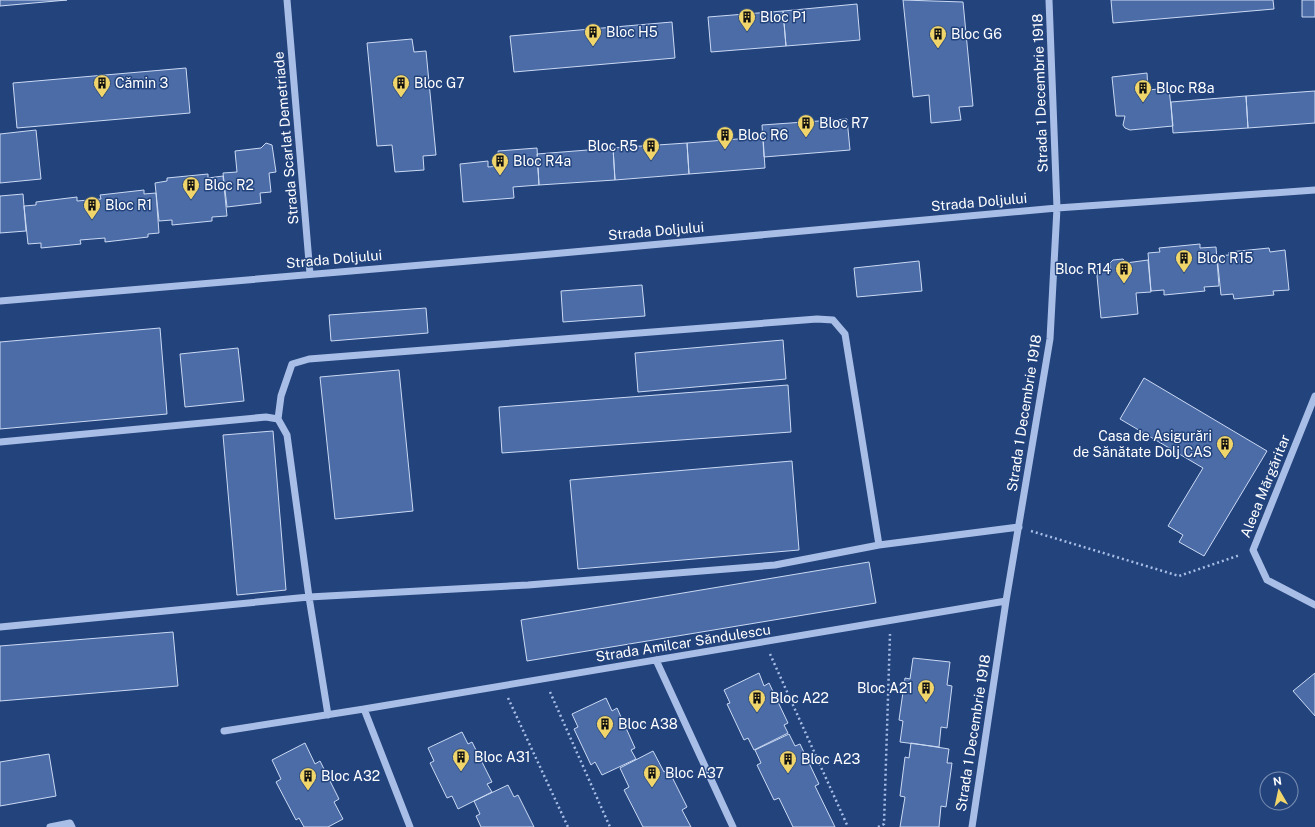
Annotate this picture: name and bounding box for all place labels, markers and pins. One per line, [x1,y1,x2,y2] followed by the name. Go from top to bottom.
[737,7,757,32] building icon: Bloc P1
[760,9,807,25] place label: Bloc P1
[583,22,603,47] building icon: Bloc H5
[606,24,658,40] place label: Bloc H5
[928,24,948,49] building icon: Bloc G6
[951,26,1002,42] place label: Bloc G6
[92,73,112,98] building icon: Cămin 3
[391,73,411,98] building icon: Bloc G7
[115,75,168,91] place label: Cămin 3
[414,75,465,91] place label: Bloc G7
[1133,78,1153,103] building icon: Bloc R8a
[1156,80,1214,96] place label: Bloc R8a
[796,113,816,138] building icon: Bloc R7
[819,115,869,131] place label: Bloc R7
[715,125,735,150] building icon: Bloc R6
[738,127,789,143] place label: Bloc R6
[641,136,661,161] building icon: Bloc R5
[587,138,638,154] place label: Bloc R5
[490,151,510,176] building icon: Bloc R4a
[513,153,571,169] place label: Bloc R4a
[181,175,201,200] building icon: Bloc R2
[204,177,254,193] place label: Bloc R2
[82,195,102,220] building icon: Bloc R1
[105,197,152,213] place label: Bloc R1
[1174,248,1194,273] building icon: Bloc R15
[1197,250,1253,266] place label: Bloc R15
[1114,259,1134,284] building icon: Bloc R14
[1055,261,1111,277] place label: Bloc R14
[1073,428,1212,460] place label: Casa de Asigurări de Sănătate Dolj CAS
[1215,434,1235,459] building icon: Casa de Asigurări de Sănătate Dolj CAS
[916,678,936,703] building icon: Bloc A21
[857,680,913,696] place label: Bloc A21
[747,688,767,713] building icon: Bloc A22
[770,690,829,706] place label: Bloc A22
[595,714,615,739] building icon: Bloc A38
[618,716,678,732] place label: Bloc A38
[451,747,471,772] building icon: Bloc A31
[474,749,530,765] place label: Bloc A31
[778,749,798,774] building icon: Bloc A23
[801,751,860,767] place label: Bloc A23
[642,763,662,788] building icon: Bloc A37
[665,765,724,781] place label: Bloc A37
[298,766,318,791] building icon: Bloc A32
[321,768,380,784] place label: Bloc A32

